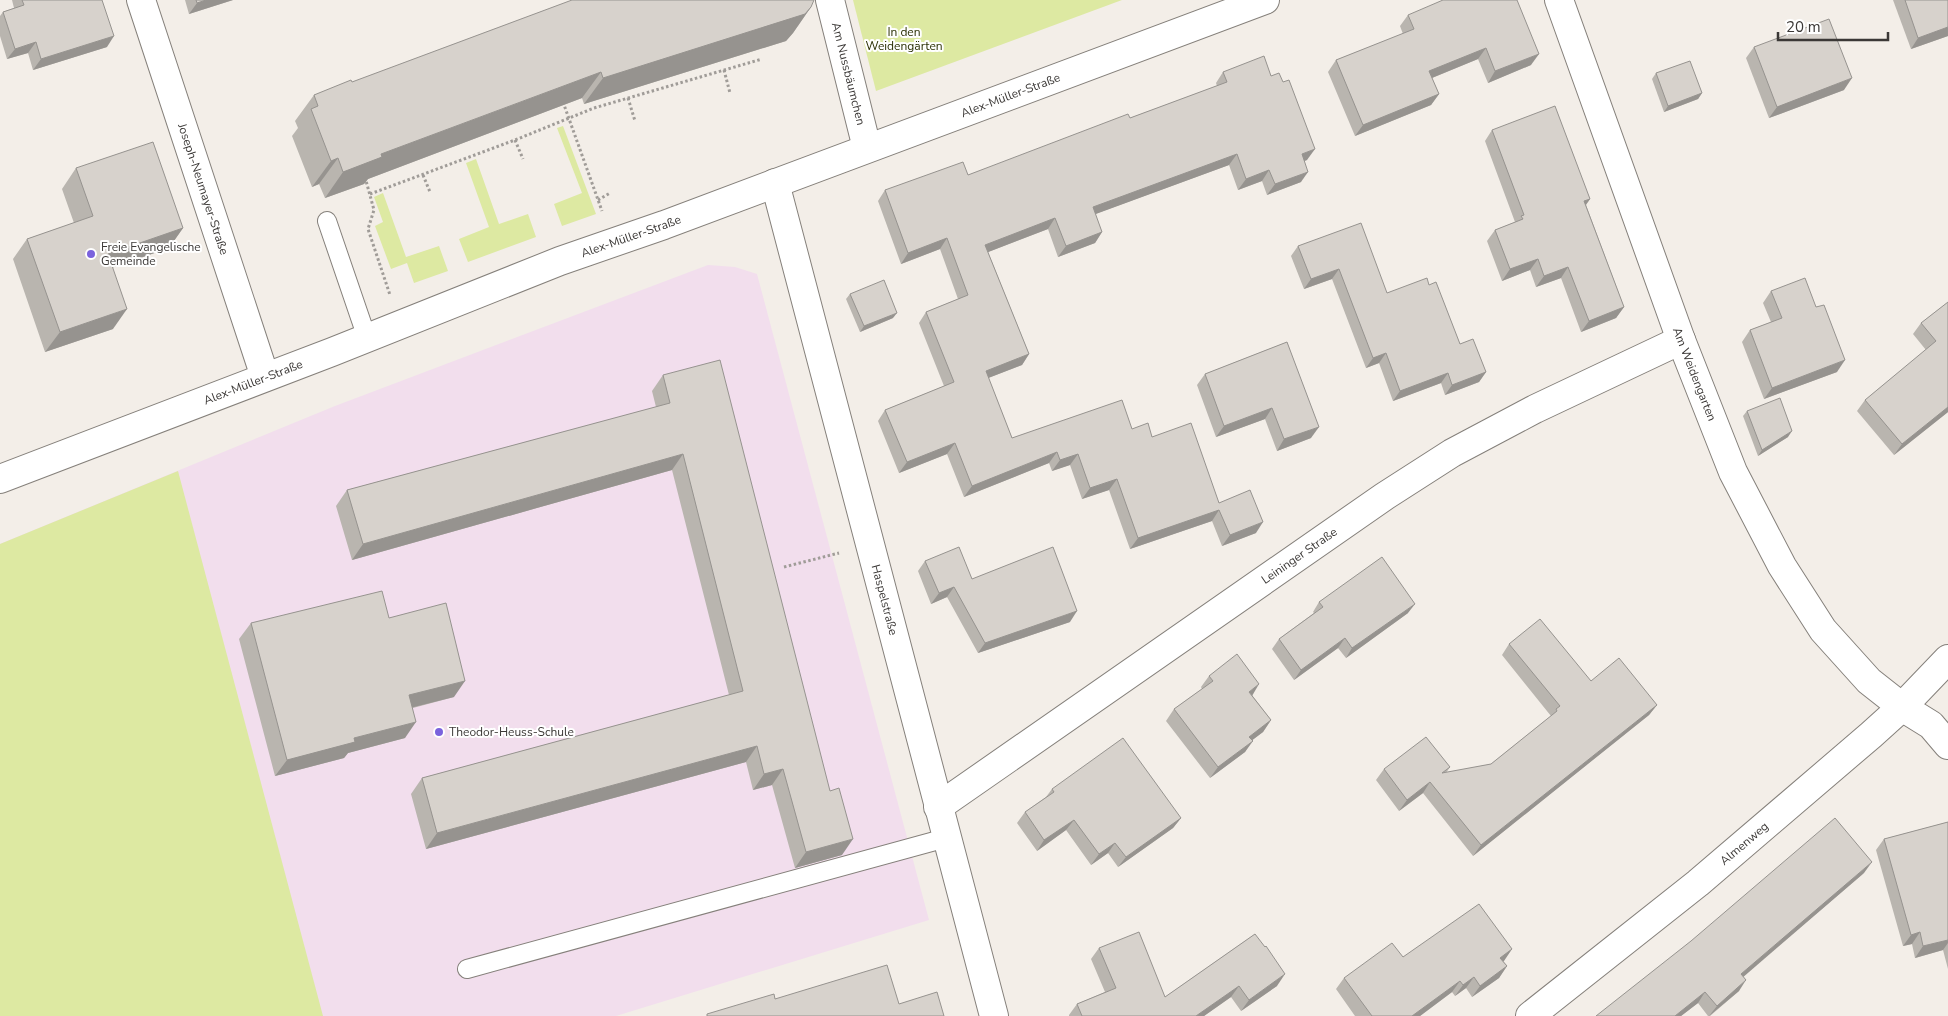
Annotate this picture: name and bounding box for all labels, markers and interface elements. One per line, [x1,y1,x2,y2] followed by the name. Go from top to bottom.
[1778,10,1888,42] scale bar
[1786,17,1821,37] text: 20 m
[828,21,869,127] street label: Am Nussbäumchen
[865,24,943,54] park label: In den Weidengärten
[959,69,1062,121] street label: Alex-Müller-Straße
[174,120,232,257] street label: Joseph-Neumayer-Straße
[579,211,683,261] street label: Alex-Müller-Straße
[101,239,201,269] place label: Freie Evangelische Gemeinde
[85,248,97,260] marker: Freie Evangelische Gemeinde
[1669,325,1720,423] street label: Am Weidengarten
[201,356,305,408] street label: Alex-Müller-Straße
[1258,524,1340,588] street label: Leininger Straße
[868,563,902,637] street label: Haspelstraße
[449,724,574,740] place label: Theodor-Heuss-Schule
[433,726,445,738] marker: Theodor-Heuss-Schule
[1716,818,1772,869] street label: Almenweg

